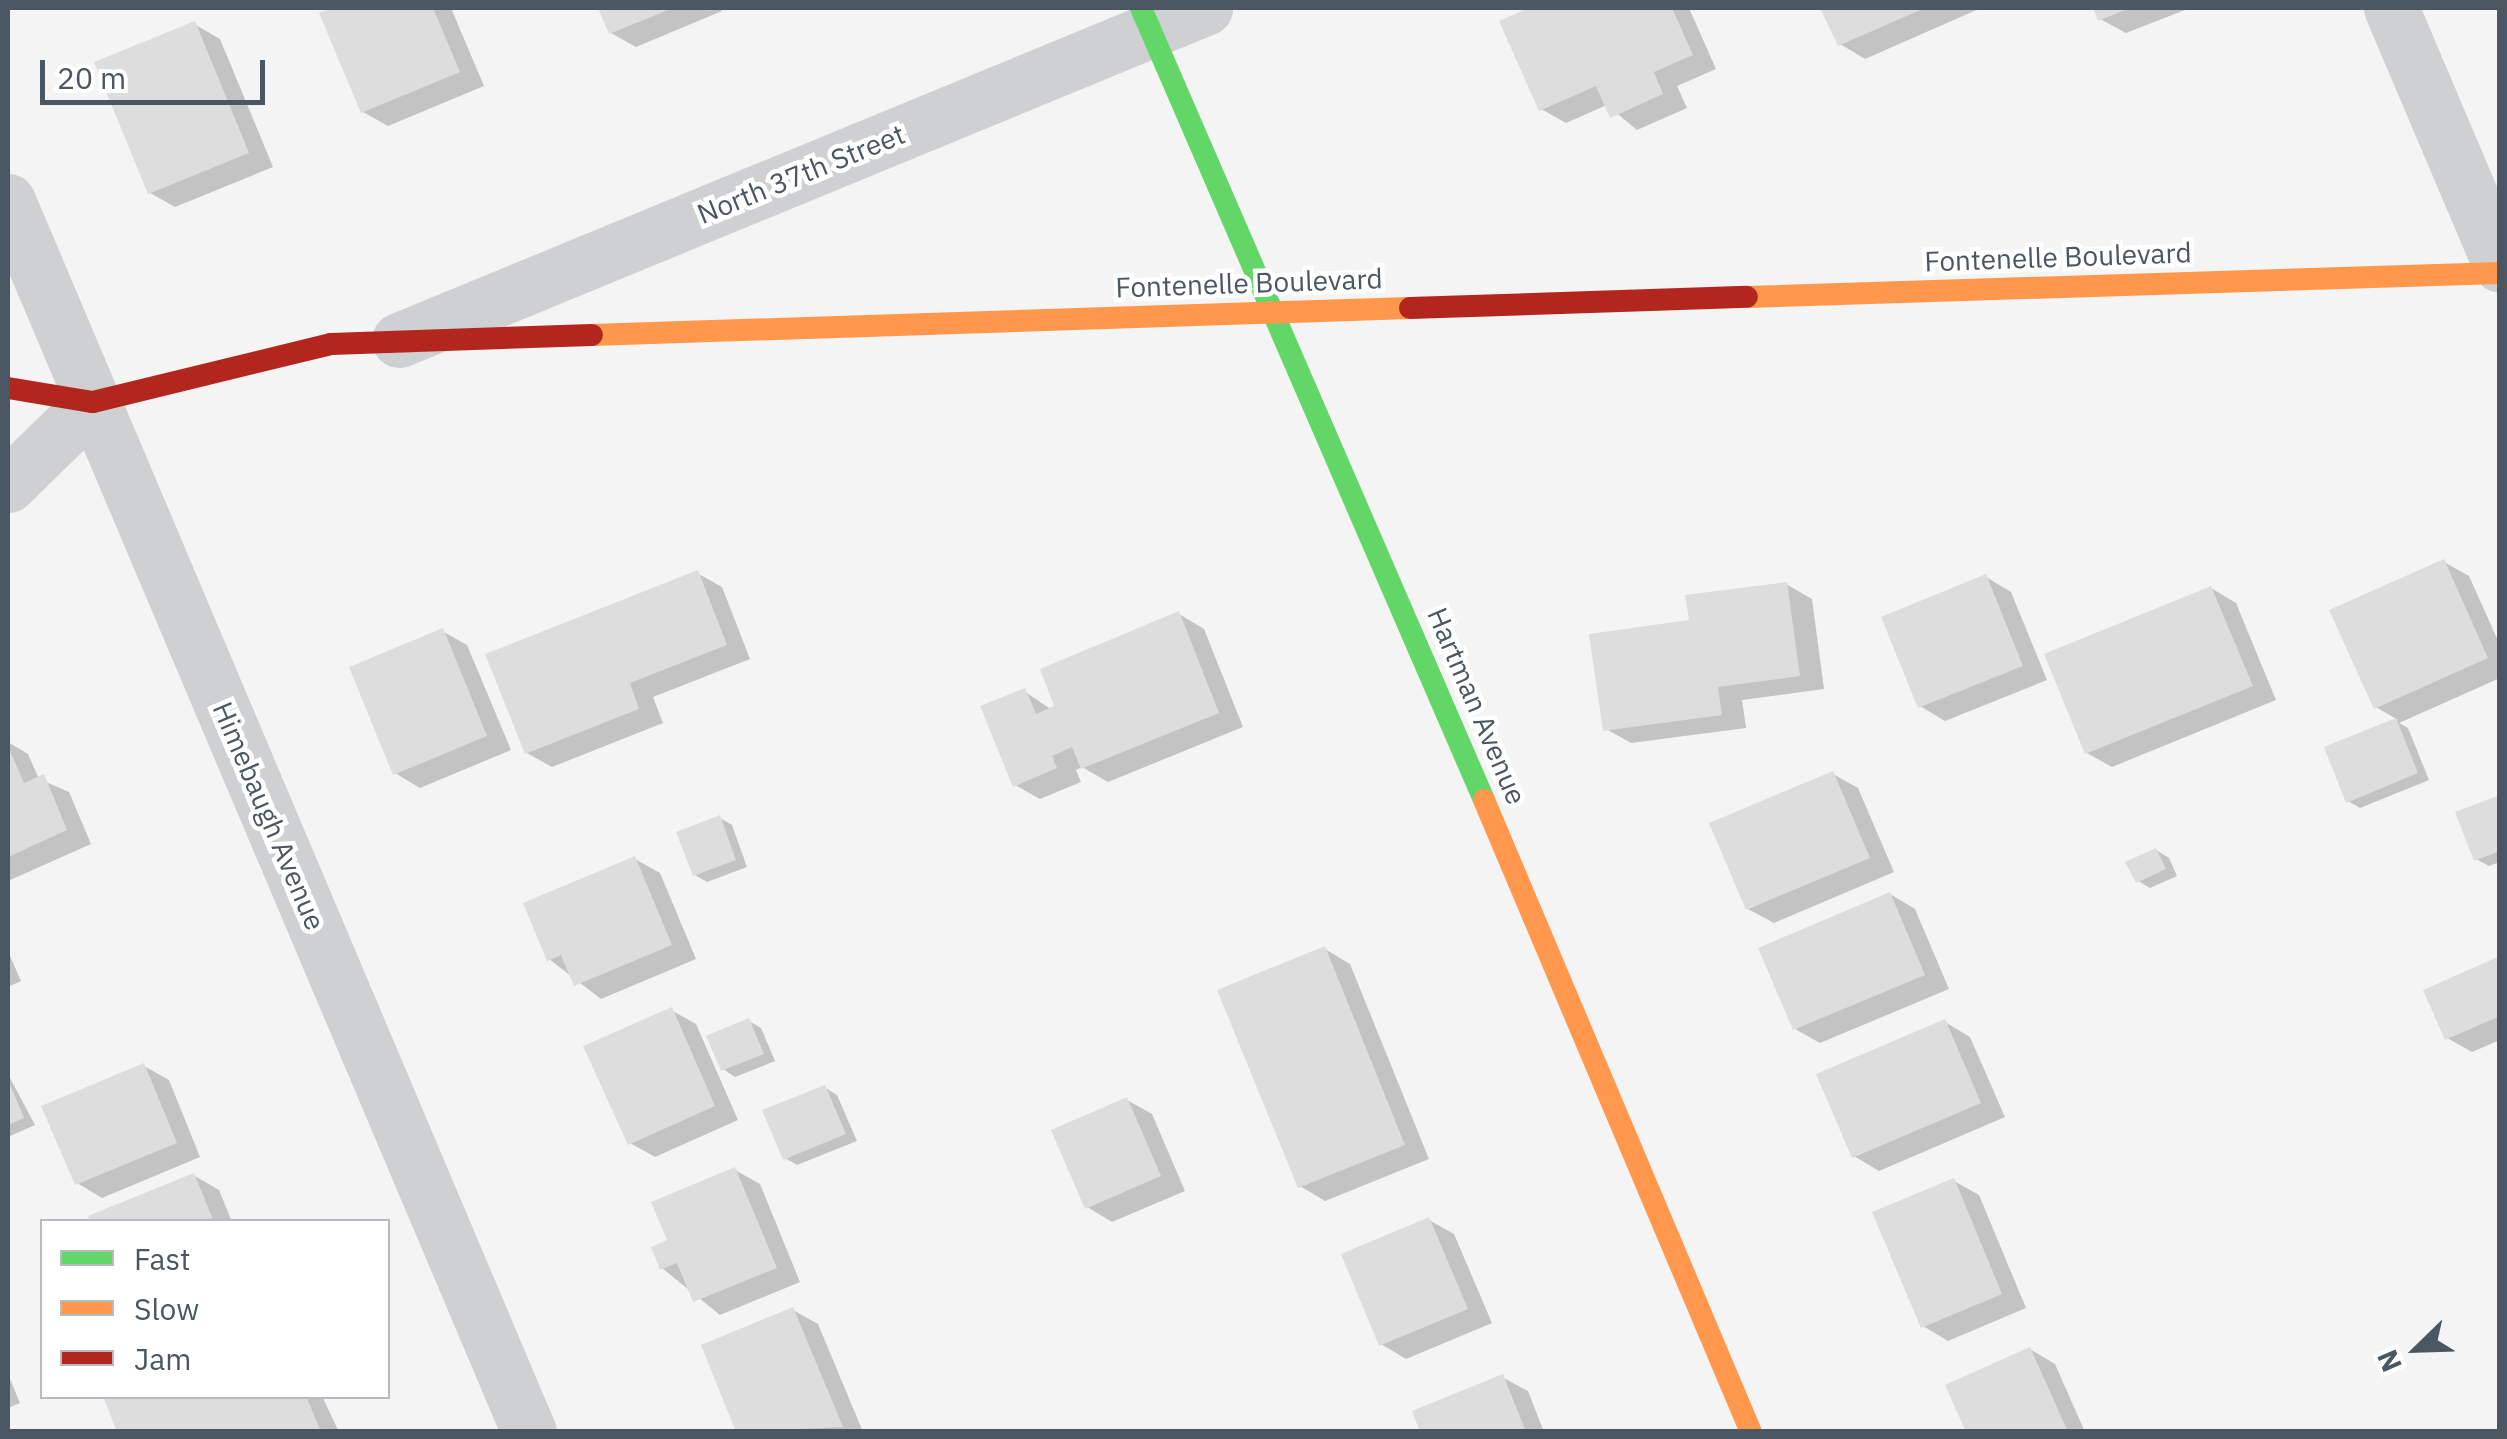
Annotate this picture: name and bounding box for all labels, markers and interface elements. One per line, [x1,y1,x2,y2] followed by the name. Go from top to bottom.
[45,40,270,102] scale bar
[57,58,126,97] text: 20 m
[692,117,910,231] street label: North 37th Street
[1924,236,2192,278] street label: Fontenelle Boulevard
[1115,262,1383,304] street label: Fontenelle Boulevard
[1420,603,1534,809] street label: Hartman Avenue
[206,697,332,935] street label: Himebaugh Avenue
[40,1219,390,1399] legend
[134,1239,191,1278] text: Fast
[134,1289,199,1328] text: Slow
[2367,1299,2467,1399] north arrow
[134,1339,192,1378] text: Jam
[2368,1344,2410,1377] text: N

